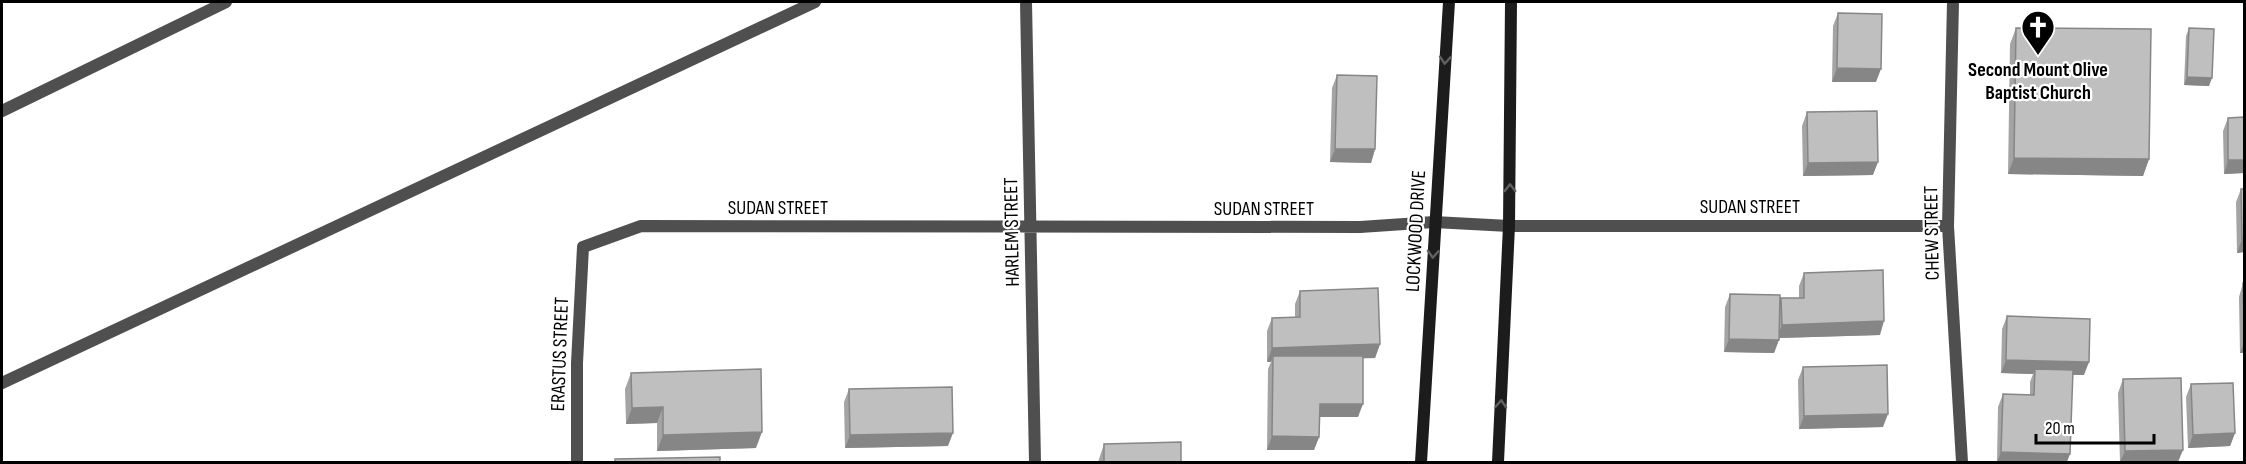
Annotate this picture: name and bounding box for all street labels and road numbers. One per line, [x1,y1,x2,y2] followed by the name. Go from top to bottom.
[1401,170,1431,293] street label: LOCKWOOD DRIVE
[999,177,1025,287] street label: HARLEM STREET
[1919,185,1945,281] street label: CHEW STREET
[1700,195,1800,219] street label: SUDAN STREET
[728,196,828,220] street label: SUDAN STREET
[1214,197,1314,221] street label: SUDAN STREET
[546,296,574,412] street label: ERASTUS STREET

